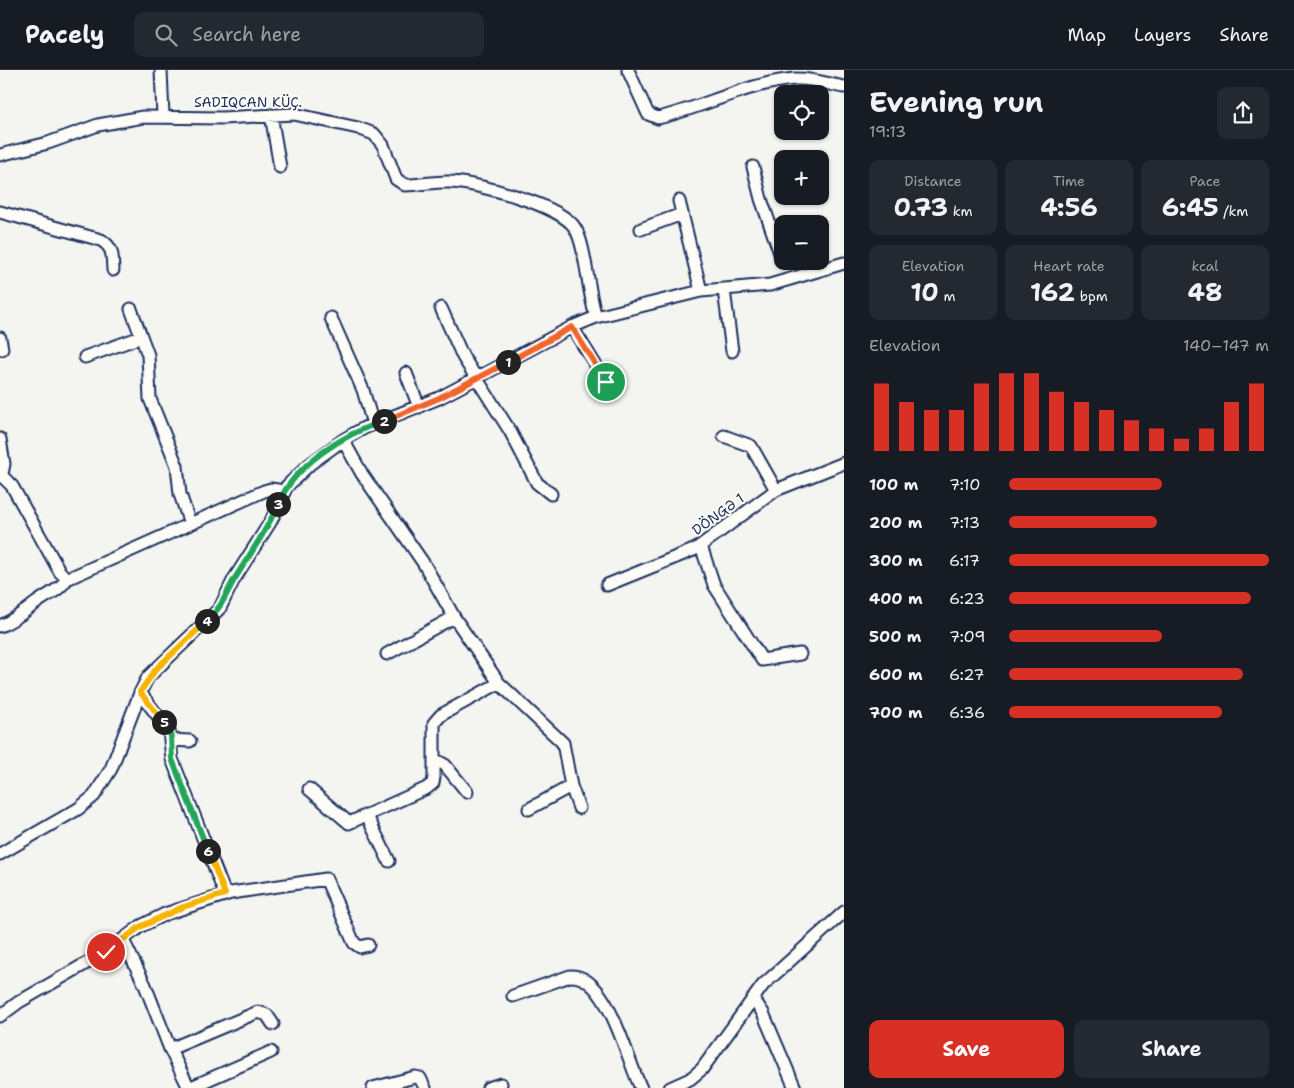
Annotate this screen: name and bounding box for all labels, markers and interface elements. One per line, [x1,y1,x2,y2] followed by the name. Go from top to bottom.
[134,12,484,57] search box
[25,19,104,51] text: Pacely
[152,21,180,49] icon: search
[192,22,301,47] text: Search here
[1068,23,1106,47] text: Map
[1134,23,1191,47] text: Layers
[1219,23,1269,47] text: Share
[869,83,1044,121] text: Evening run
[774,85,829,270] map controls
[774,85,829,140] button: locate
[1217,87,1269,139] button: share
[194,93,302,111] street label: SADIQCAN KÜÇ.
[869,121,906,142] text: 19:13
[774,150,829,205] button: +
[904,172,962,190] text: Distance
[1053,172,1085,190] text: Time
[1190,172,1220,190] text: Pace
[894,190,948,224] text: 0.73
[1040,190,1098,224] text: 4:56
[1162,190,1219,224] text: 6:45
[948,202,972,220] text: km
[1219,202,1248,220] text: /km
[774,215,829,270] button: −
[902,257,964,275] text: Elevation
[1033,257,1105,275] text: Heart rate
[1191,257,1219,275] text: kcal
[911,275,939,309] text: 10
[1030,275,1075,309] text: 162
[1188,275,1222,309] text: 48
[939,287,955,305] text: m
[1075,287,1108,305] text: bpm
[869,335,941,356] text: Elevation
[1183,335,1269,356] text: 140–147 m
[496,350,520,374] pin: 1
[505,353,512,371] text: 1
[585,361,627,403] pin
[592,368,620,396] icon: arrive
[372,408,396,434] pin: 2
[380,412,389,430] text: 2
[869,474,918,495] text: 100 m
[949,474,980,495] text: 7:10
[688,489,748,539] street label: DÖNGƏ 1
[266,492,290,516] pin: 3
[274,495,283,513] text: 3
[869,512,922,533] text: 200 m
[949,512,980,533] text: 7:13
[869,550,923,571] text: 300 m
[949,550,980,571] text: 6:17
[869,588,923,609] text: 400 m
[949,588,985,609] text: 6:23
[194,608,220,634] pin: 4
[203,612,212,630] text: 4
[869,626,921,647] text: 500 m
[949,626,985,647] text: 7:09
[869,664,923,685] text: 600 m
[949,664,984,685] text: 6:27
[869,702,923,723] text: 700 m
[949,702,985,723] text: 6:36
[152,710,176,734] pin: 5
[160,713,169,731] text: 5
[196,838,220,864] pin: 6
[204,842,213,860] text: 6
[85,931,127,973] pin
[92,938,120,966] icon: check
[869,1020,1064,1078] button: Save
[1074,1020,1269,1078] button: Share

